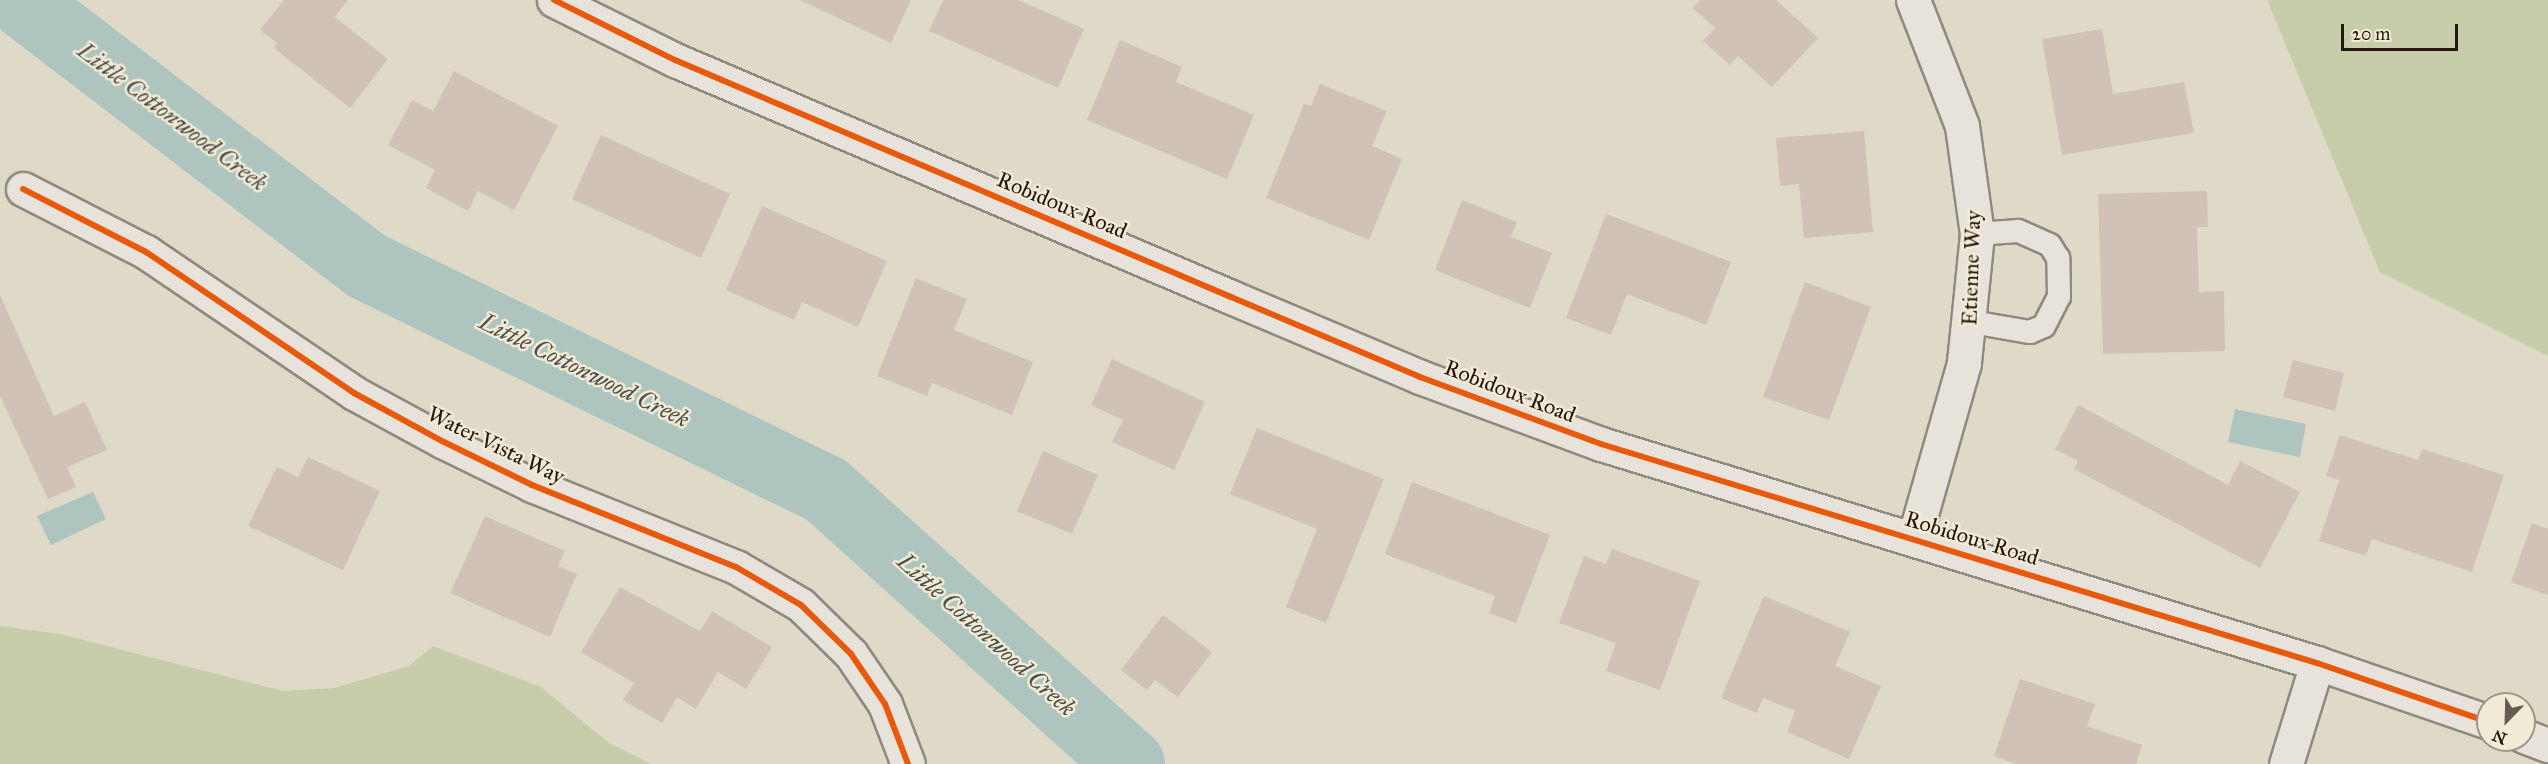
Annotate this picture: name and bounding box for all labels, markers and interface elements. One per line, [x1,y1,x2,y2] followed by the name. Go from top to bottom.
[2344,12,2461,50] scale bar
[2352,23,2390,45] text: 20 m
[71,36,273,198] water label: Little Cottonwood Creek
[993,166,1131,244] street label: Robidoux Road
[1956,210,1986,326] street label: Etienne Way
[474,308,694,434] water label: Little Cottonwood Creek
[1441,354,1579,428] street label: Robidoux Road
[423,400,569,490] street label: Water Vista Way
[1902,505,2042,571] street label: Robidoux Road
[891,547,1081,723] water label: Little Cottonwood Creek
[2476,692,2536,752] north arrow
[2490,726,2510,749] text: N

